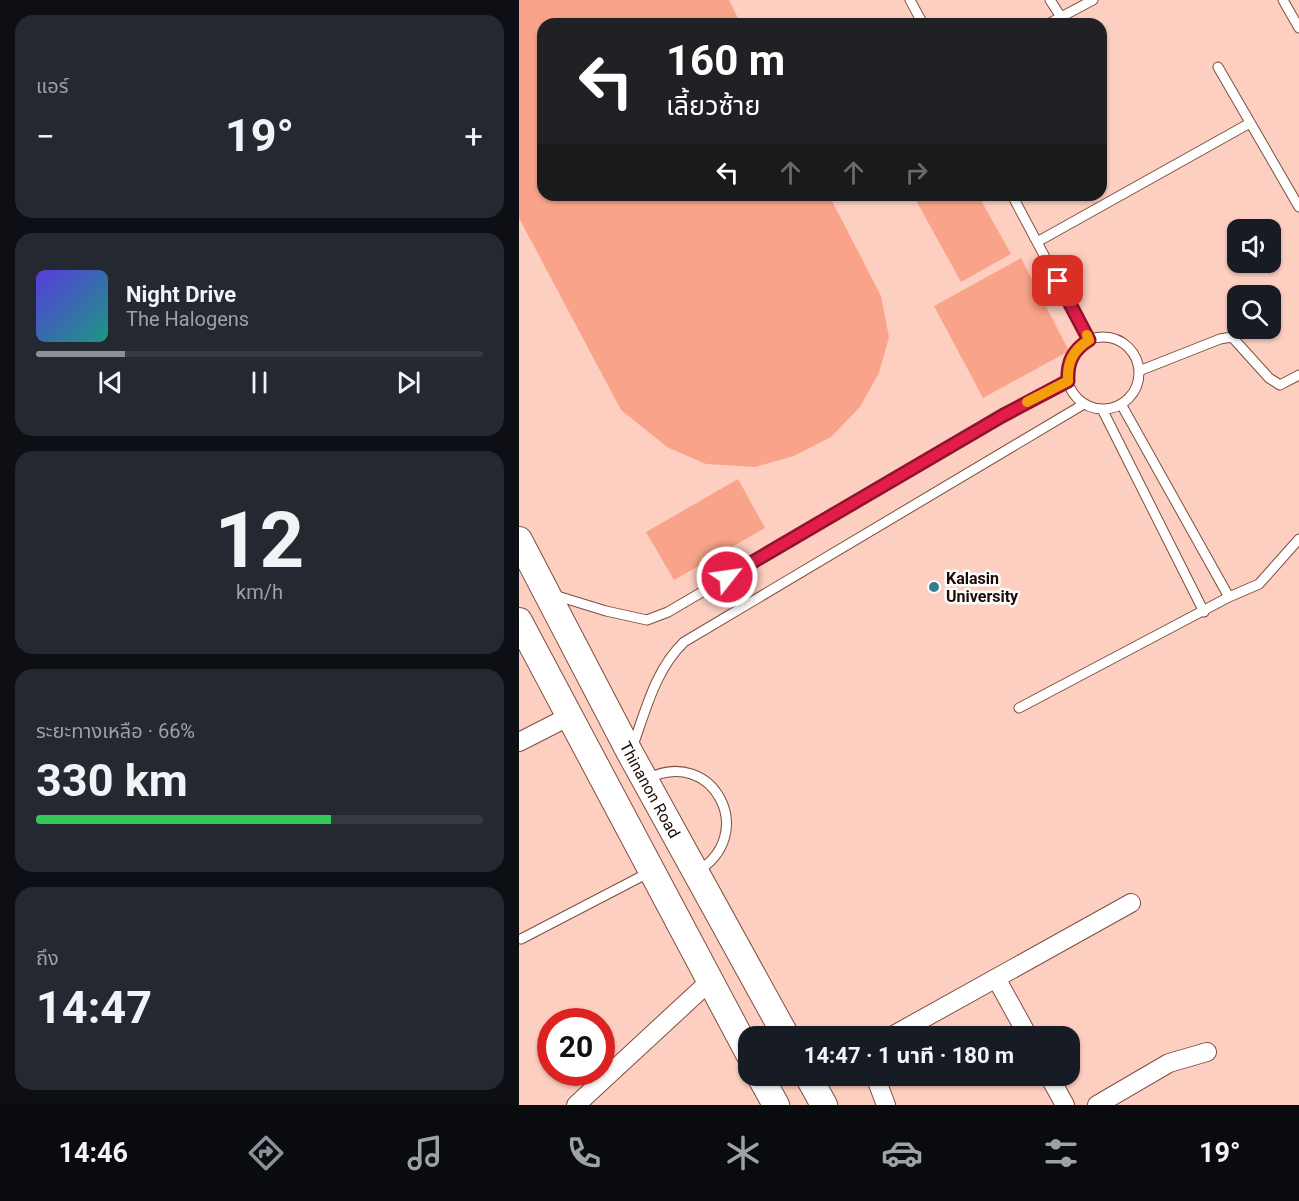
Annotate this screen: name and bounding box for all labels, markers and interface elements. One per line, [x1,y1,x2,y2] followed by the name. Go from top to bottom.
[666,36,785,85] text: 160 m
[567,42,645,120] icon: left
[36,74,68,98] text: แอร์
[666,90,760,122] text: เลี้ยวซ้าย
[225,109,294,162] text: 19°
[36,117,55,156] text: −
[464,117,483,156] text: +
[711,156,744,189] icon: left
[774,156,807,189] icon: ahead
[837,156,870,189] icon: ahead
[900,156,933,189] icon: right
[1227,219,1281,339] map controls
[1227,219,1281,273] button: sound
[1032,255,1083,306] pin
[1041,264,1074,297] icon: arrive
[126,282,236,307] text: Night Drive
[1227,285,1281,339] button: search
[126,307,249,331] text: The Halogens
[94,366,127,399] icon: previous
[243,366,276,399] icon: pause
[392,366,425,399] icon: next
[215,495,304,586] text: 12
[695,545,759,609] position arrow
[946,569,1019,606] place label: Kalasin University
[236,580,283,604] text: km/h
[927,580,941,594] marker: Kalasin University
[36,719,195,743] text: ระยะทางเหลือ · 66%
[616,738,684,841] street label: Thinanon Road
[36,754,188,807] text: 330 km
[36,946,59,970] text: ถึง
[36,981,152,1034] text: 14:47
[537,1008,615,1086] speed limit sign: 20
[804,1043,1014,1068] text: 14:47 · 1 นาที · 180 m
[245,1132,287,1174] icon: directions
[404,1132,446,1174] icon: music
[563,1132,605,1174] icon: phone
[722,1132,764,1174] icon: climate
[881,1132,923,1174] icon: car
[1040,1132,1082,1174] icon: filters
[58,1137,128,1169] text: 14:46
[1199,1137,1240,1169] text: 19°

